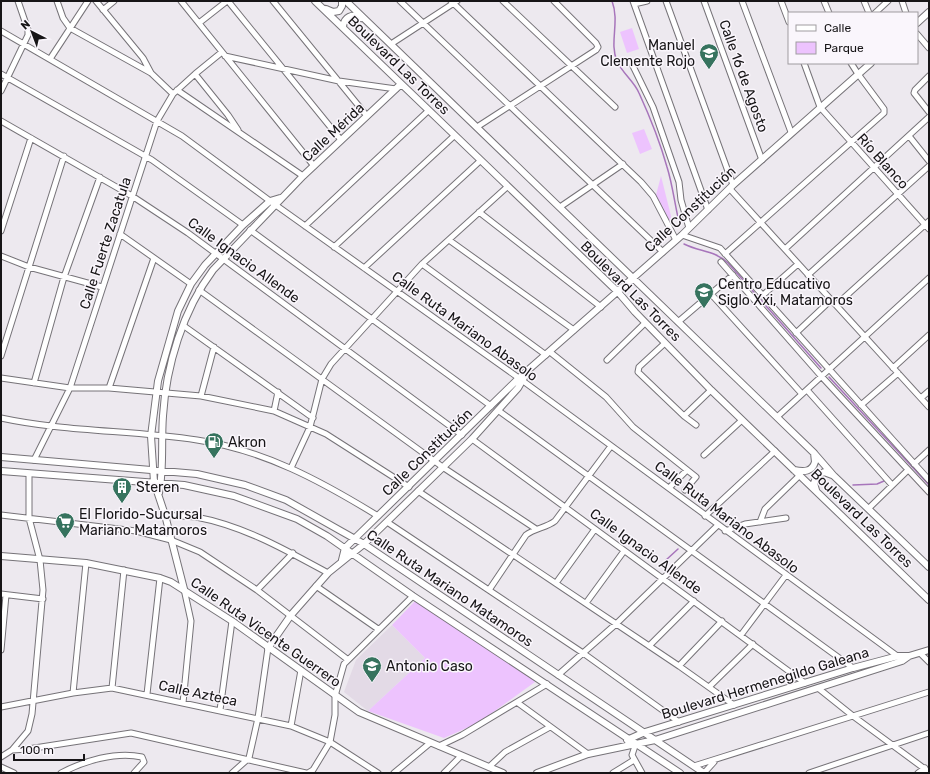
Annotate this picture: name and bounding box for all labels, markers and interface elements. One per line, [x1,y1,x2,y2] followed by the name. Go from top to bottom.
[12,12,52,52] north arrow
[344,12,453,118] street label: Boulevard Las Torres
[788,12,918,64] legend
[18,17,33,32] text: N
[715,18,772,135] street label: Calle 16 de Agosto
[824,21,851,35] text: Calle
[600,37,695,70] place label: Manuel Clemente Rojo
[824,41,864,55] text: Parque
[698,42,720,70] school or university icon: Manuel Clemente Rojo
[299,99,368,165] street label: Calle Mérida
[853,130,912,193] street label: Río Blanco
[641,163,739,256] street label: Calle Constitución
[76,175,135,311] street label: Calle Fuerte Zacatula
[184,214,303,307] street label: Calle Ignacio Allende
[577,238,684,345] street label: Boulevard Las Torres
[388,268,541,385] street label: Calle Ruta Mariano Abasolo
[718,276,853,309] place label: Centro Educativo Siglo Xxi, Matamoros
[693,281,715,309] school or university icon: Centro Educativo Siglo Xxi, Matamoros
[379,405,476,500] street label: Calle Constitución
[203,431,225,459] fuel station icon: Akron
[228,434,266,451] place label: Akron
[651,458,802,577] street label: Calle Ruta Mariano Abasolo
[807,465,916,571] street label: Boulevard Las Torres
[111,476,133,504] building icon: Steren
[136,479,180,496] place label: Steren
[586,505,705,598] street label: Calle Ignacio Allende
[79,506,207,539] place label: El Florido-Sucursal Mariano Matamoros
[54,511,76,539] supermarket icon: El Florido-Sucursal Mariano Matamoros
[363,526,536,651] street label: Calle Ruta Mariano Matamoros
[187,574,344,691] street label: Calle Ruta Vicente Guerrero
[659,644,871,723] street label: Boulevard Hermenegildo Galeana
[361,655,383,683] school or university icon: Antonio Caso
[386,658,473,675] place label: Antonio Caso
[157,677,239,710] street label: Calle Azteca
[14,736,84,762] scale bar
[20,743,54,757] text: 100 m

